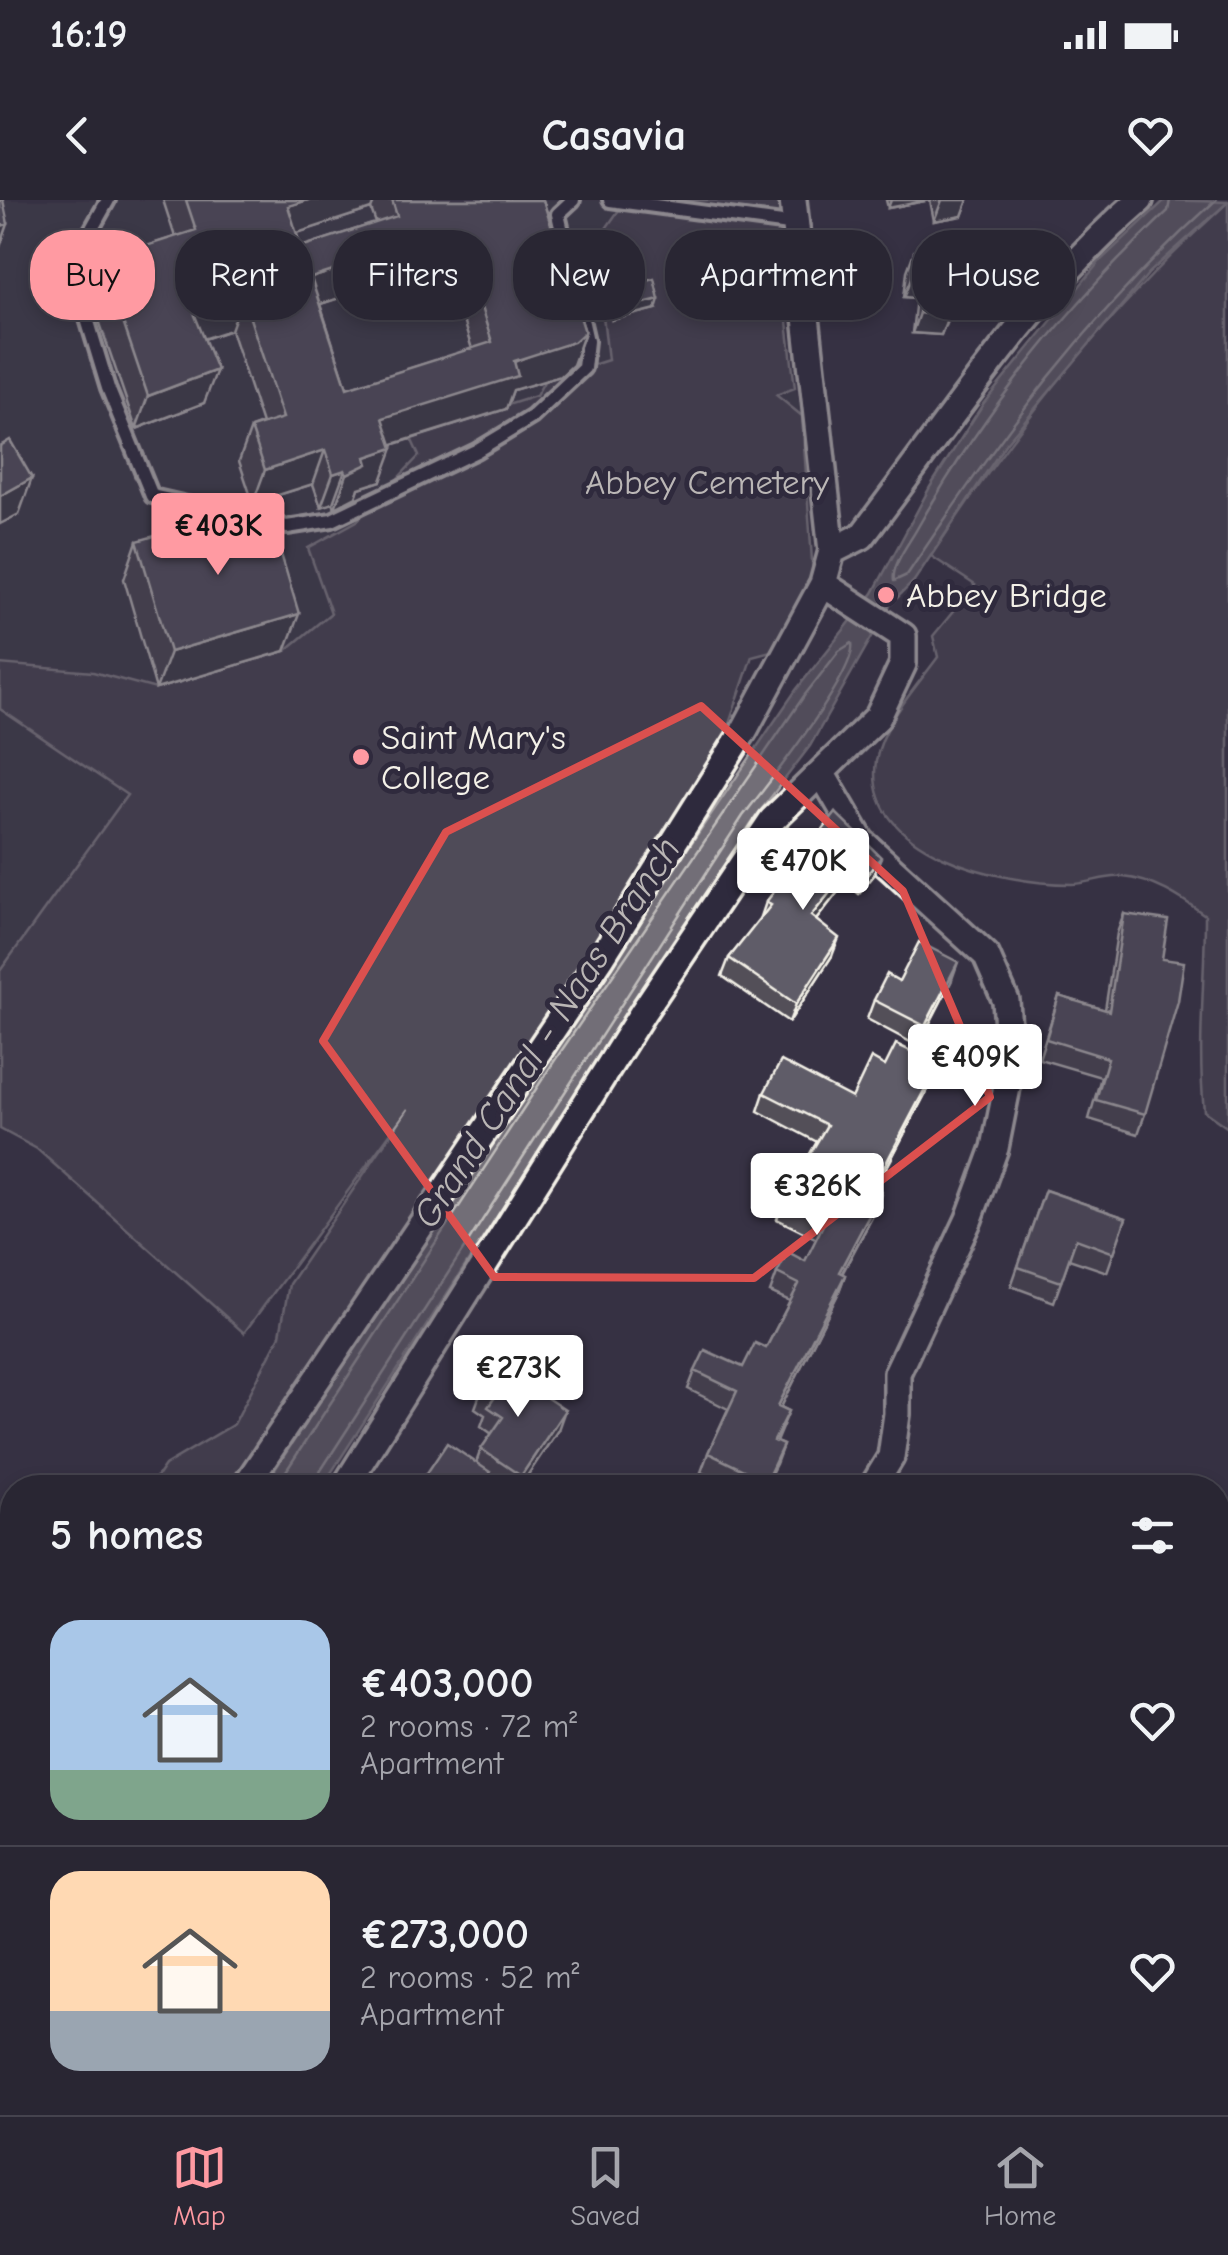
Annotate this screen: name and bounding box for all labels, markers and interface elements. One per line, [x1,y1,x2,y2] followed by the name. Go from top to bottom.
[50,13,127,57] text: 16:19
[50,108,105,163] icon: back
[1123,108,1178,163] icon: heart
[542,109,686,161] text: Casavia
[30,230,155,320] chip: Buy
[175,230,313,320] chip: Rent
[333,230,493,320] chip: Filters
[513,230,645,320] chip: New
[665,230,892,320] chip: Apartment
[912,230,1075,320] chip: House
[585,462,829,503] park label: Abbey Cemetery
[148,493,288,578] pin: €403K
[173,507,263,544] text: €403K
[906,575,1107,616] place label: Abbey Bridge
[875,584,897,606] marker: Abbey Bridge
[381,717,566,798] place label: Saint Mary's College
[350,746,372,768] marker: Saint Mary's College
[733,828,873,913] pin: €470K
[404,829,690,1236] water label: Grand Canal - Naas Branch
[759,842,847,879] text: €470K
[905,1024,1045,1109] pin: €409K
[930,1038,1020,1075] text: €409K
[747,1153,887,1238] pin: €326K
[773,1167,861,1204] text: €326K
[448,1335,588,1420] pin: €273K
[475,1349,561,1386] text: €273K
[1125,1508,1180,1563] icon: filters
[50,1511,203,1560] text: 5 homes
[360,1659,533,1708] text: €403,000
[130,1660,250,1780] icon: home
[1125,1693,1180,1748] icon: heart
[360,1708,577,1745] text: 2 rooms · 72 m²
[360,1745,503,1782] text: Apartment
[360,1910,529,1959] text: €273,000
[130,1911,250,2031] icon: home
[1125,1944,1180,1999] icon: heart
[360,1959,579,1996] text: 2 rooms · 52 m²
[360,1996,503,2033] text: Apartment
[172,2140,227,2232] tab: Map
[570,2140,640,2232] tab: Saved
[984,2140,1056,2232] tab: Home

